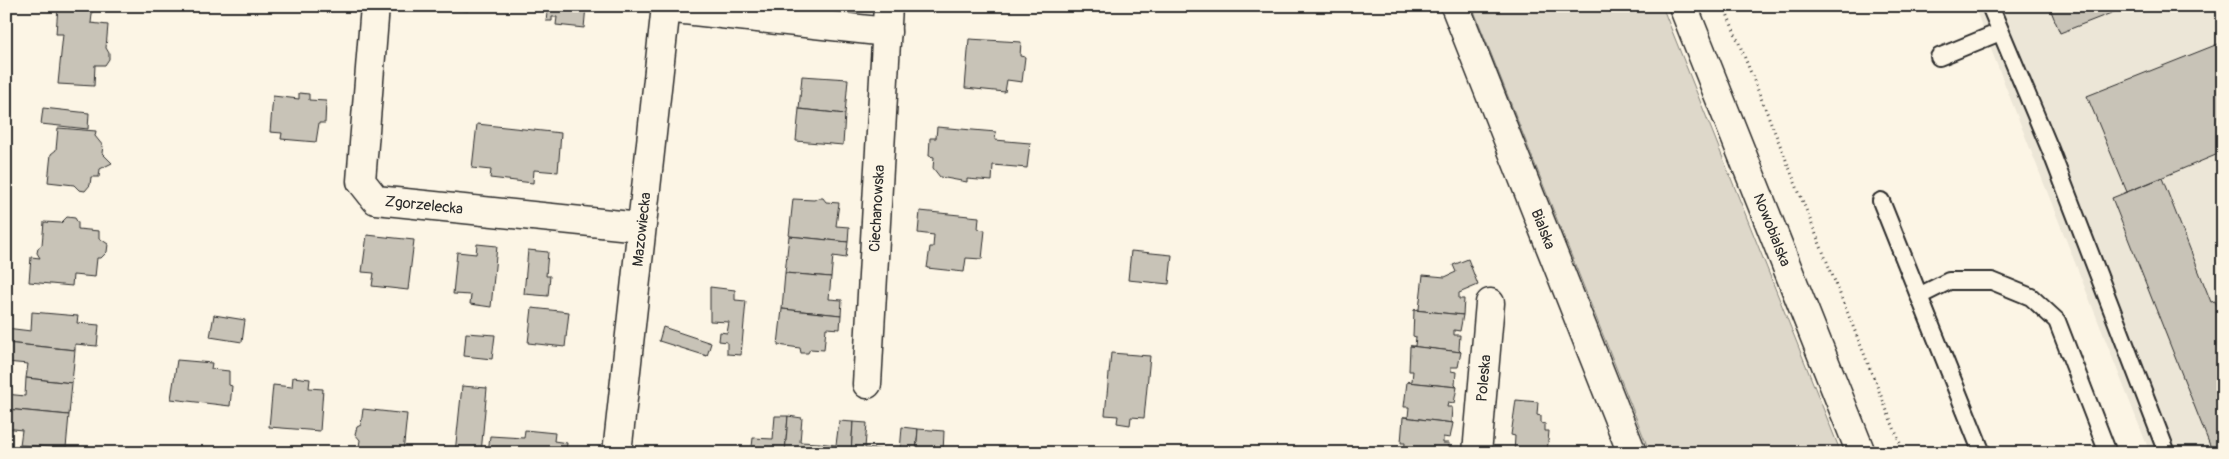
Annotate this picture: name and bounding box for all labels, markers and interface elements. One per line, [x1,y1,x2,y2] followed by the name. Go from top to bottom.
[865,164,889,252] street label: Ciechanowska
[384,191,464,218] street label: Zgorzelecka
[628,191,655,267] street label: Mazowiecka
[1749,191,1795,269] street label: Nowobialska
[1527,206,1560,252] street label: Bialska
[1472,354,1495,403] street label: Poleska

